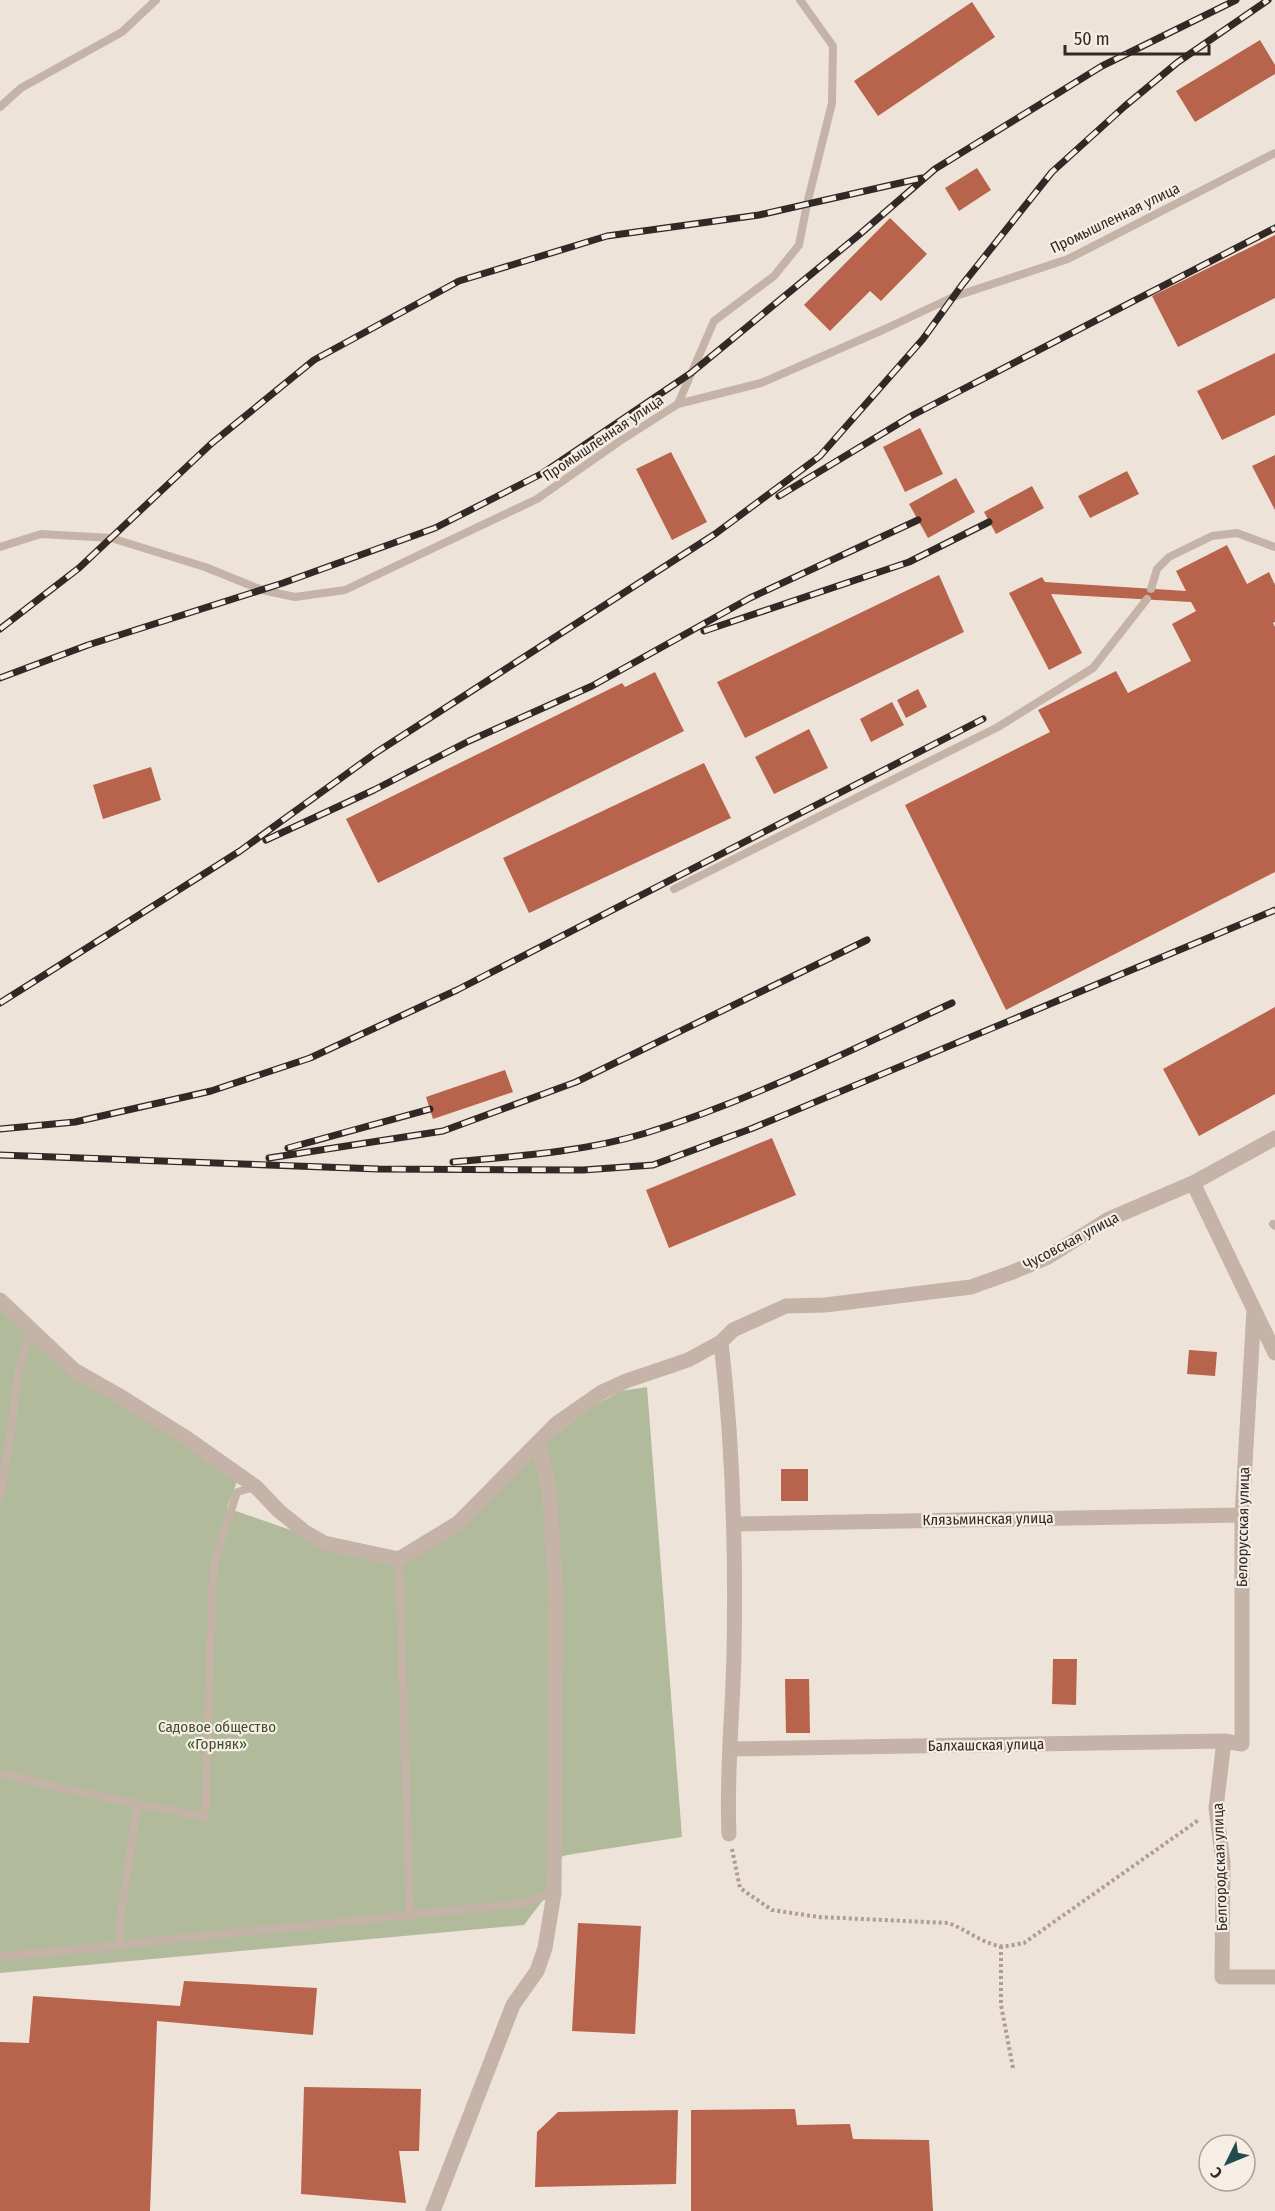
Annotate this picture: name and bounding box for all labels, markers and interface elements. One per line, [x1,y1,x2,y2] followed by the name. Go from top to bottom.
[1065,18,1209,56] scale bar
[1074,28,1110,50] text: 50 m
[1047,179,1183,257] street label: Промышленная улица
[539,391,667,485] street label: Промышленная улица
[1020,1208,1122,1274] street label: Чусовская улица
[1233,1467,1253,1587] street label: Белорусская улица
[922,1509,1054,1529] street label: Клязьминская улица
[158,1718,276,1753] park label: Садовое общество «Горняк»
[928,1735,1044,1755] street label: Балхашская улица
[1209,1802,1231,1932] street label: Белгородская улица
[1197,2133,1257,2193] north arrow
[1206,2163,1226,2182] text: С

